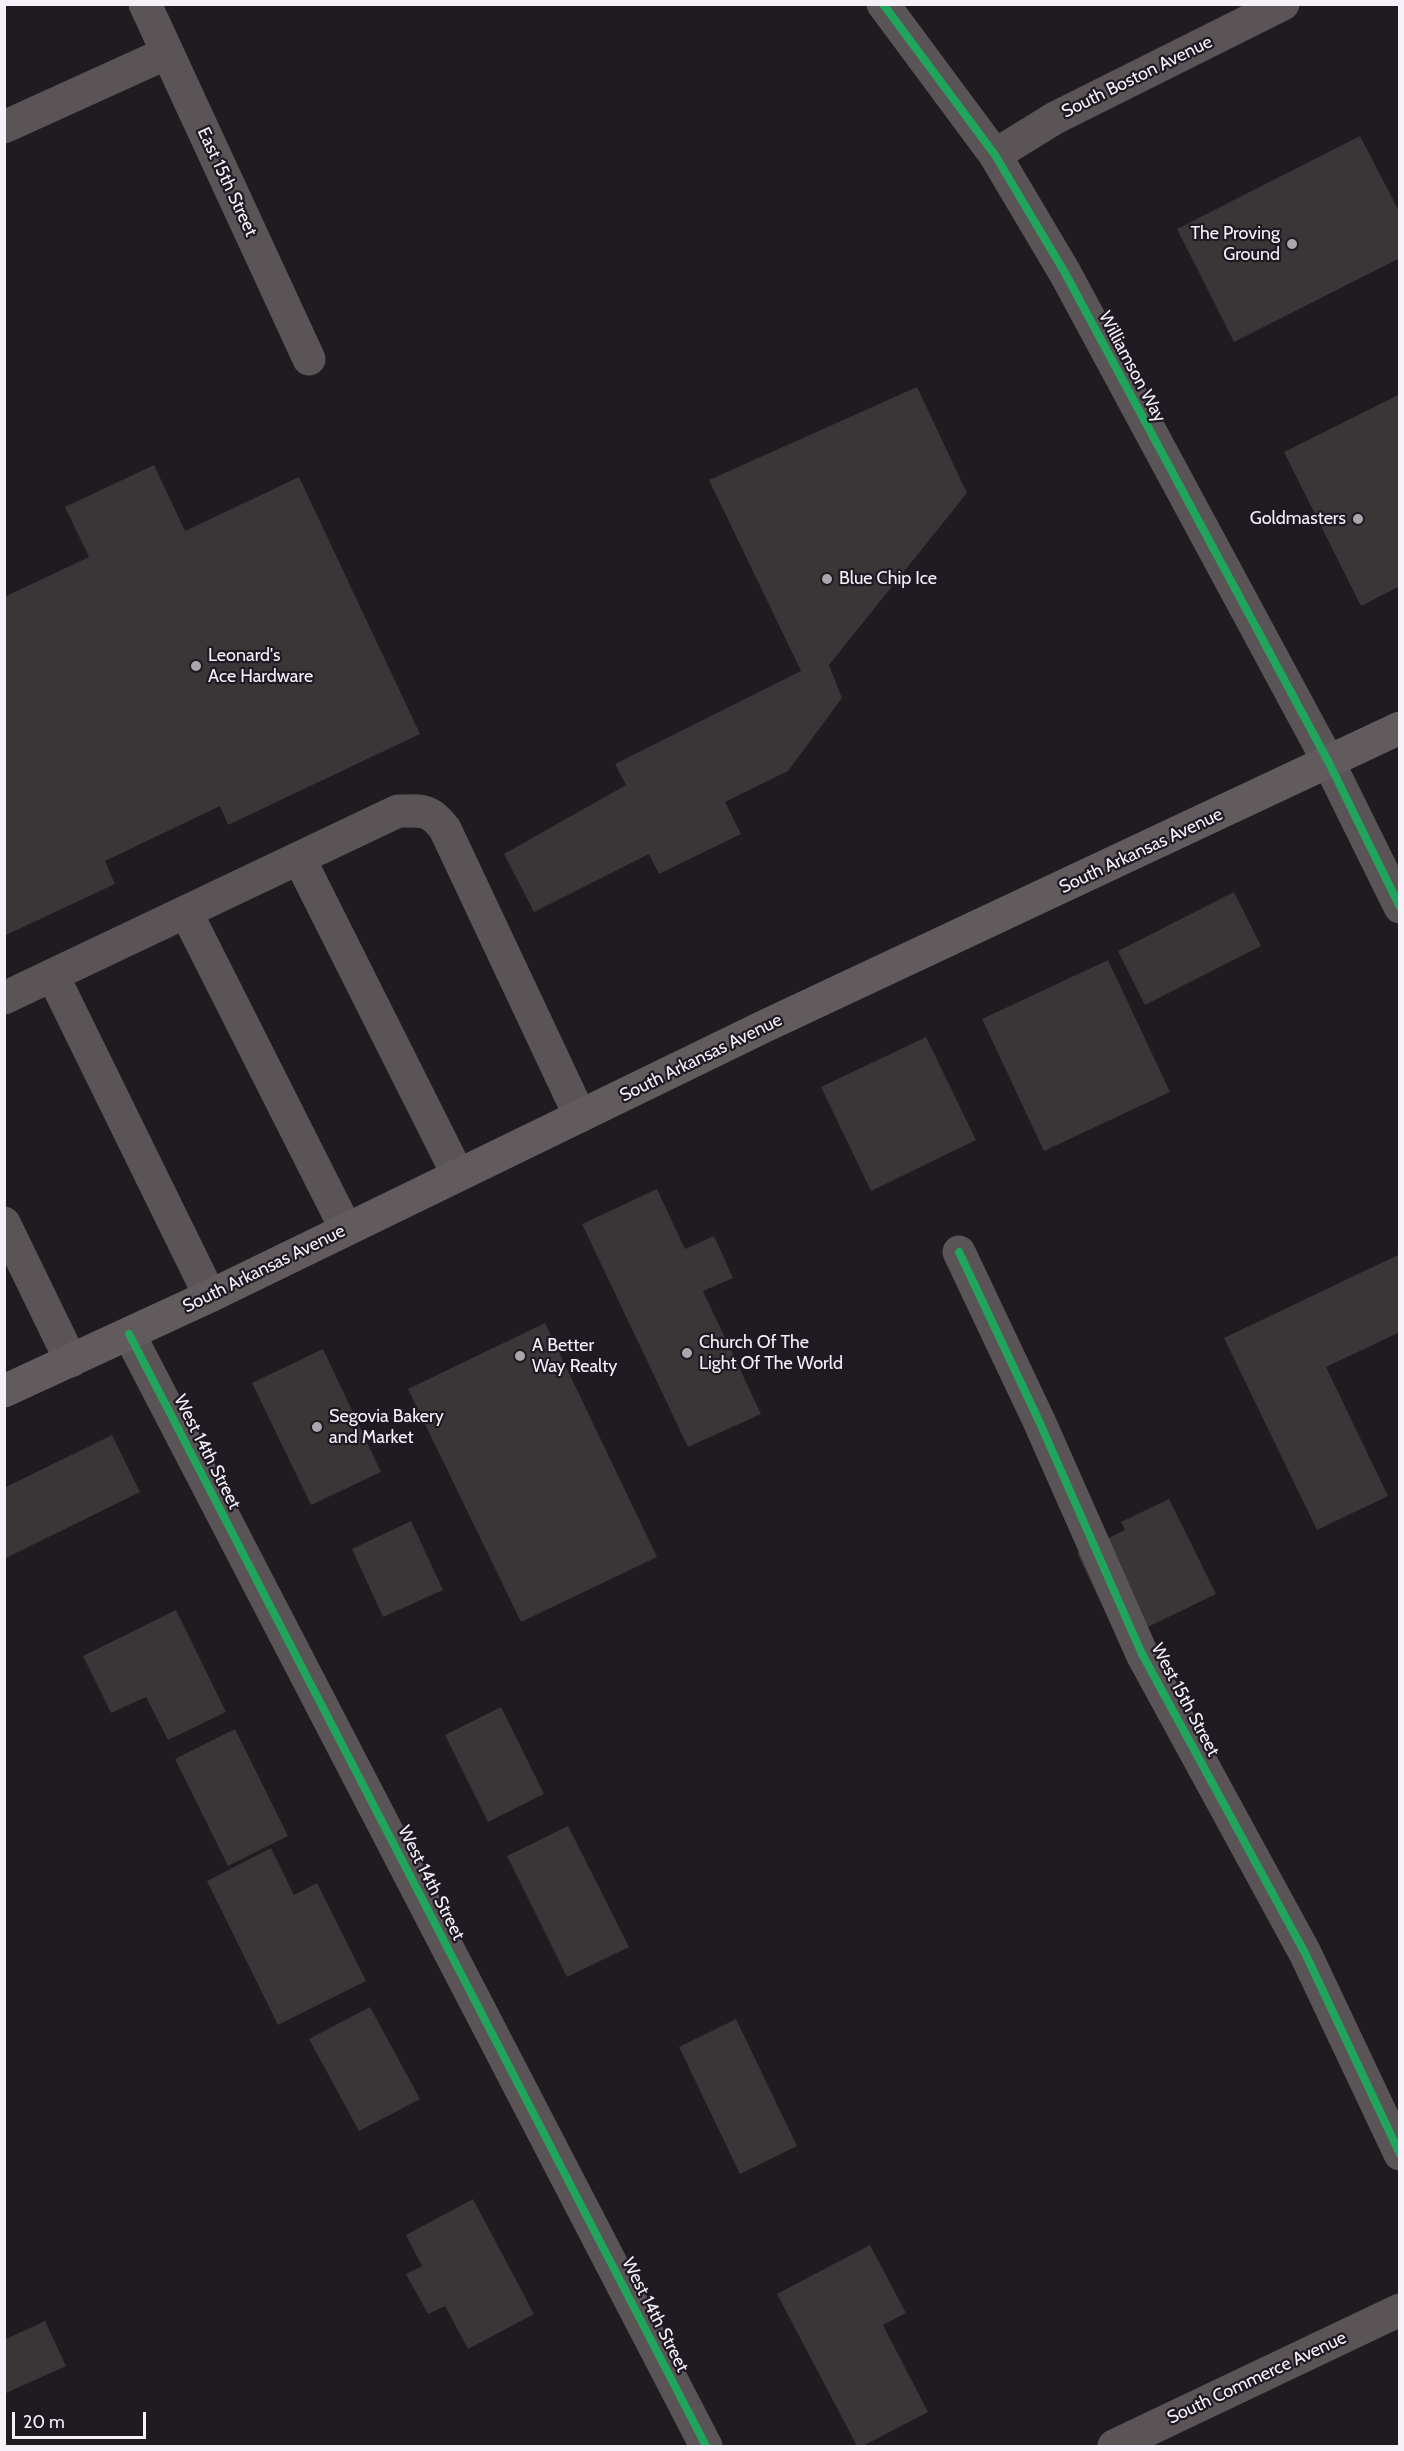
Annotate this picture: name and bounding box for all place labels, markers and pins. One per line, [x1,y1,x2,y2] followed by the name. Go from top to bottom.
[1190,223,1280,266] place label: The Proving Ground
[1285,237,1299,251] marker: The Proving Ground
[1250,508,1346,530] place label: Goldmasters
[1351,512,1365,526] marker: Goldmasters
[839,568,937,590] place label: Blue Chip Ice
[820,572,834,586] marker: Blue Chip Ice
[208,645,313,688] place label: Leonard's Ace Hardware
[189,659,203,673] marker: Leonard's Ace Hardware
[699,1332,843,1374] place label: Church Of The Light Of The World
[532,1335,617,1378] place label: A Better Way Realty
[680,1346,694,1360] marker: Church Of The Light Of The World
[513,1349,527,1363] marker: A Better Way Realty
[329,1406,444,1448] place label: Segovia Bakery and Market
[310,1420,324,1434] marker: Segovia Bakery and Market

